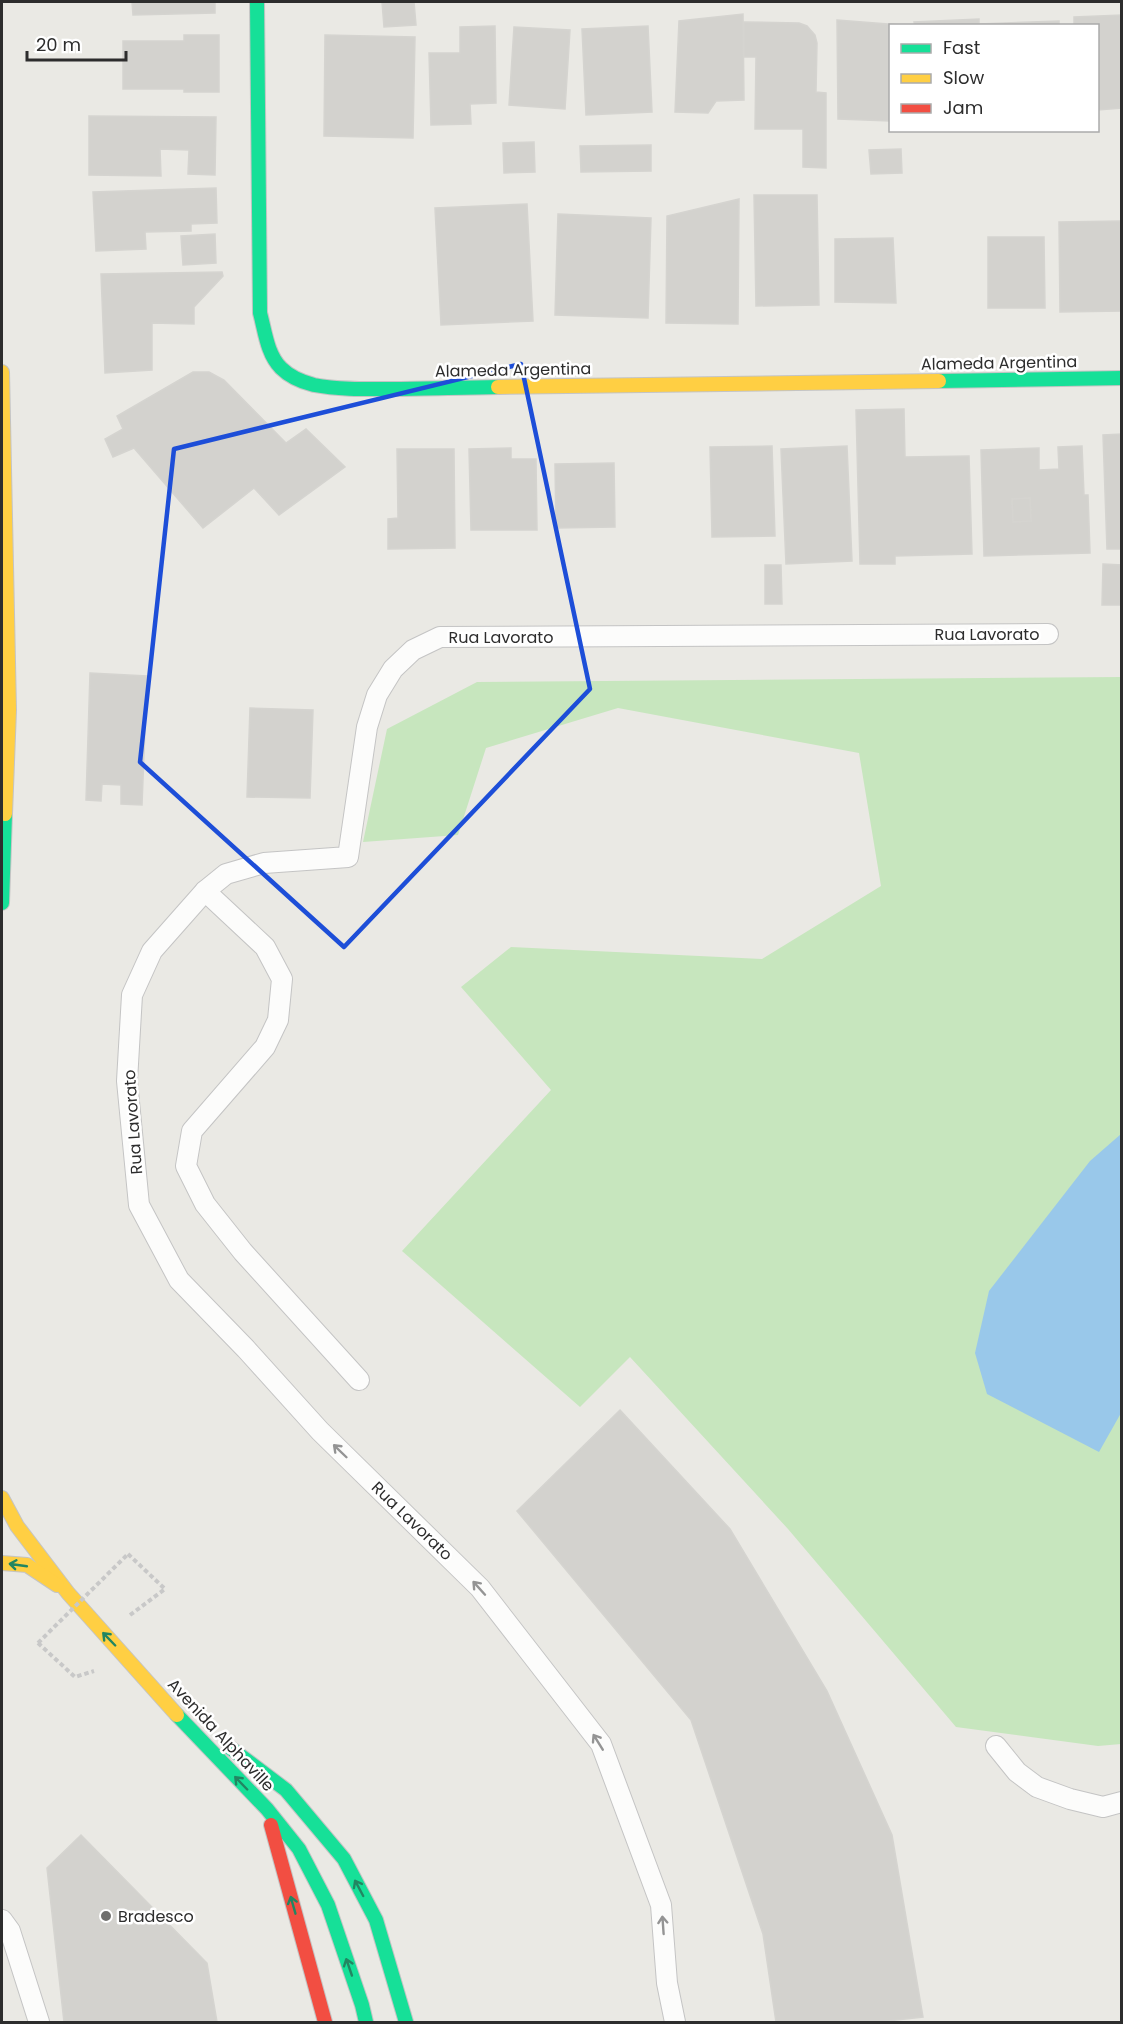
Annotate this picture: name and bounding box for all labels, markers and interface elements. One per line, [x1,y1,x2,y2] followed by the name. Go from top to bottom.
[27,24,126,62] scale bar
[889,24,1099,132] legend
[36,32,81,57] text: 20 m
[943,35,980,60] text: Fast
[943,65,985,90] text: Slow
[943,95,983,120] text: Jam
[921,350,1077,376] street label: Alameda Argentina
[435,357,591,383] street label: Alameda Argentina
[935,623,1039,646] street label: Rua Lavorato
[449,626,553,649] street label: Rua Lavorato
[118,1069,148,1175] street label: Rua Lavorato
[333,1443,348,1458] one-way arrow
[366,1476,458,1566] street label: Rua Lavorato
[9,1559,28,1570] one-way arrow
[472,1580,486,1595] one-way arrow
[102,1632,117,1647] one-way arrow
[162,1673,280,1797] street label: Avenida Alphaville
[592,1734,604,1751] one-way arrow
[234,1775,249,1790] one-way arrow
[353,1880,365,1898] one-way arrow
[287,1896,299,1915] one-way arrow
[118,1905,194,1928] place label: Bradesco
[99,1909,113,1923] marker: Bradesco
[657,1915,668,1935] one-way arrow
[343,1958,354,1977] one-way arrow

